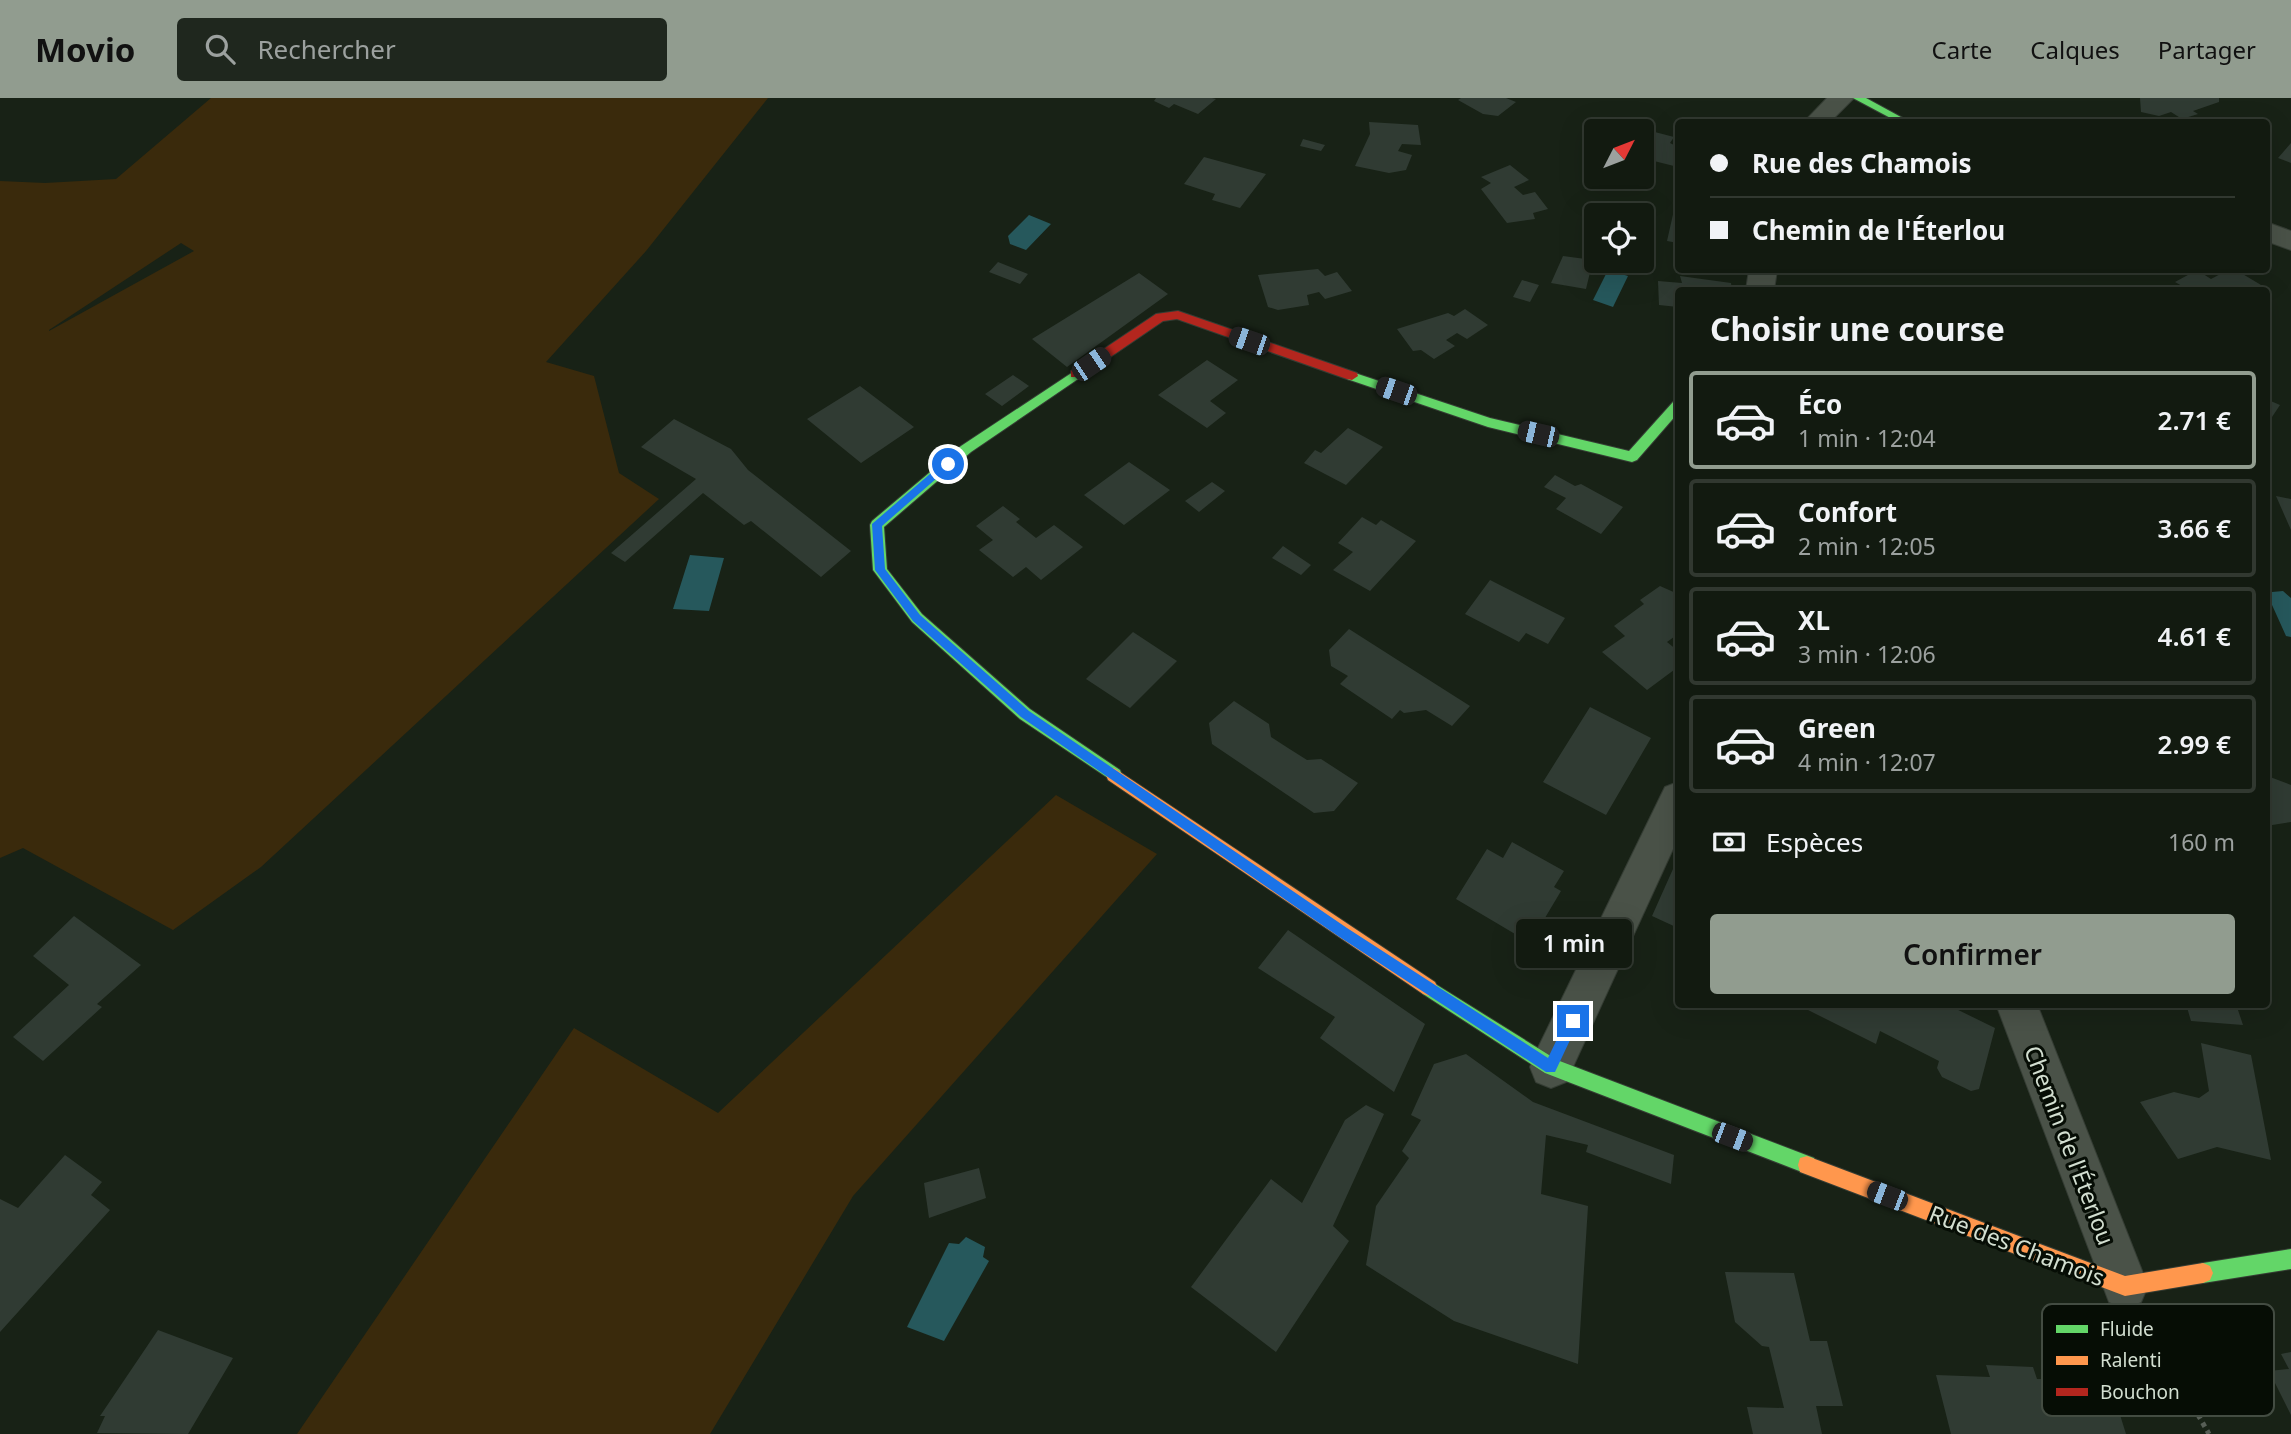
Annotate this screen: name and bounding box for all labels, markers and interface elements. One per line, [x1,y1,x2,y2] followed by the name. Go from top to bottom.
[177,18,667,81] search box
[35,27,135,72] text: Movio
[201,30,239,68] icon: search
[257,31,396,67] text: Rechercher
[1932,33,1992,66] text: Carte
[2030,33,2120,66] text: Calques
[2158,33,2256,66] text: Partager
[1584,119,1654,189] north arrow
[1584,119,1654,273] map controls
[1752,145,1972,181] text: Rue des Chamois
[1584,203,1654,273] button: locate
[1752,212,2005,248] text: Chemin de l'Éterlou
[1710,307,2005,350] text: Choisir une course
[1226,324,1273,358] car
[1068,344,1115,384] car
[1373,374,1420,408] car
[1798,386,1842,422] text: Éco
[1714,389,1777,452] icon: car
[2158,402,2231,438] text: 2.71 €
[1516,419,1561,449] car
[1798,422,1936,454] text: 1 min · 12:04
[932,448,964,480] route start
[1798,494,1897,530] text: Confort
[1714,497,1777,560] icon: car
[2158,510,2231,546] text: 3.66 €
[1798,530,1936,562] text: 2 min · 12:05
[1798,602,1830,638] text: XL
[1714,605,1777,668] icon: car
[2158,618,2231,654] text: 4.61 €
[1798,638,1936,670] text: 3 min · 12:06
[1798,710,1876,746] text: Green
[1714,713,1777,776] icon: car
[2158,726,2231,762] text: 2.99 €
[1798,746,1936,778] text: 4 min · 12:07
[1710,823,1748,861] icon: cash
[1766,824,1863,860] text: Espèces
[2168,826,2235,858] text: 160 m
[1710,914,2235,994] button: Confirmer
[1515,920,1631,968] callout: 1 min
[1543,927,1605,959] text: 1 min
[1557,1005,1589,1037] route end
[2017,1041,2123,1249] street label: Chemin de l'Éterlou
[1709,1120,1756,1154] car
[1864,1179,1911,1213] car
[1925,1197,2109,1293] street label: Rue des Chamois
[2042,1304,2274,1416] legend
[2100,1316,2154,1342] text: Fluide
[2100,1347,2162,1373] text: Ralenti
[2100,1379,2180,1405] text: Bouchon

